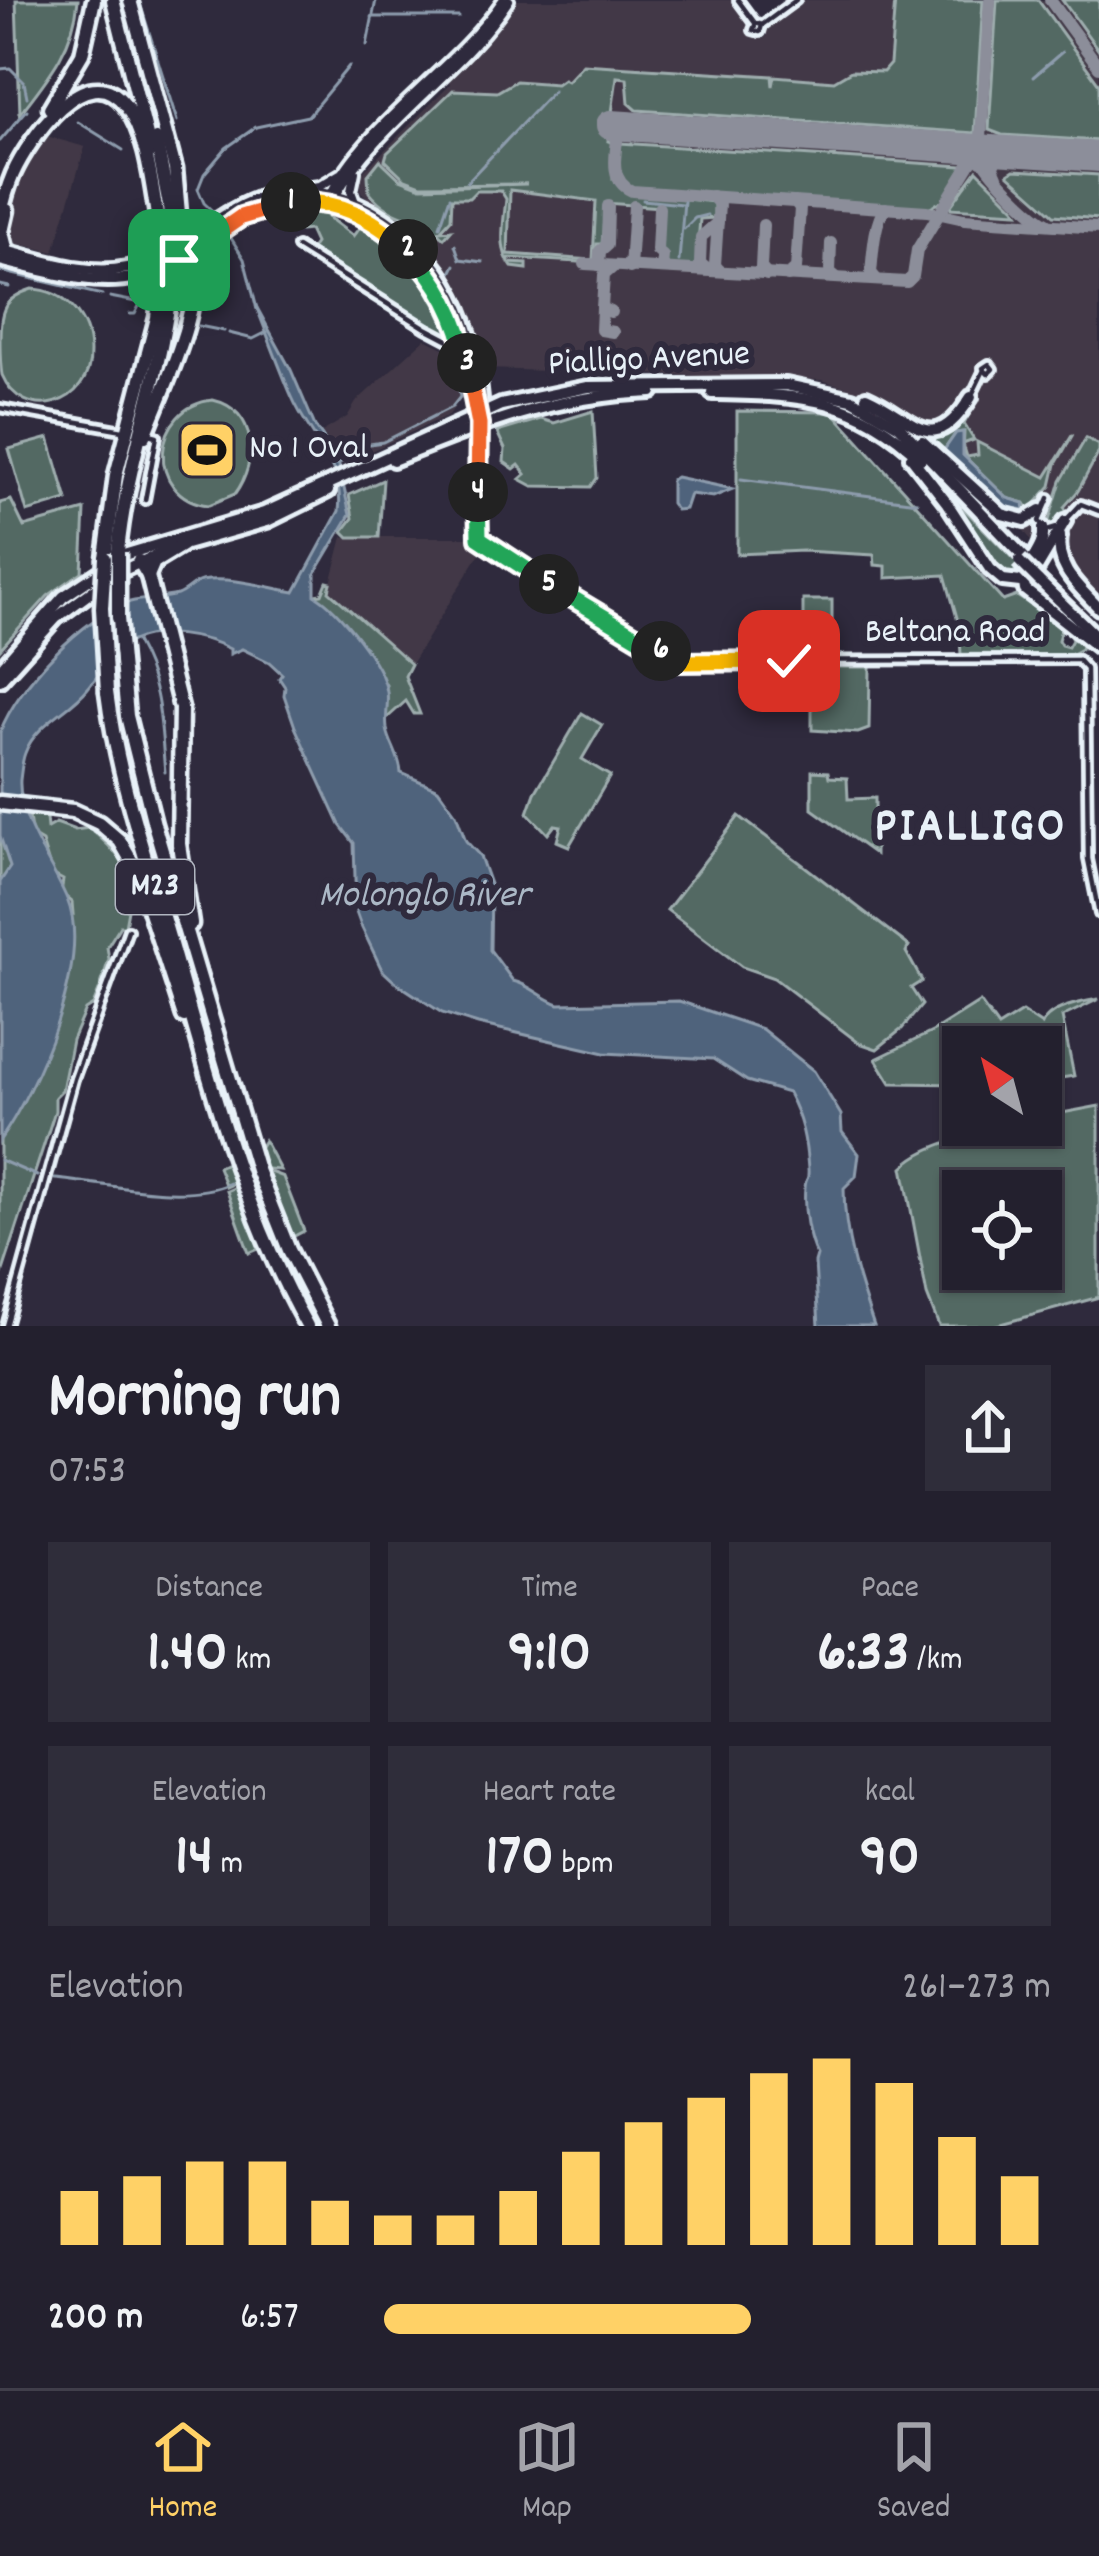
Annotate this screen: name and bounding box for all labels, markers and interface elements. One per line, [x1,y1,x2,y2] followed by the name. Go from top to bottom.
[261,172,321,232] pin: 1
[287,178,295,225] text: 1
[128,209,230,311] pin
[378,219,438,279] pin: 2
[401,225,415,272] text: 2
[146,227,212,293] icon: arrive
[547,330,751,392] street label: Pialligo Avenue
[437,333,497,393] pin: 3
[460,339,474,386] text: 3
[176,419,238,481] sports icon: No 1 Oval
[249,424,369,476] place label: No 1 Oval
[448,462,508,522] pin: 4
[471,468,485,515] text: 4
[519,554,579,614] pin: 5
[541,560,557,607] text: 5
[865,608,1045,660] street label: Beltana Road
[738,610,840,712] pin
[631,621,691,681] pin: 6
[653,627,669,674] text: 6
[756,628,822,694] icon: check
[875,795,1067,864] district label: PIALLIGO
[116,860,194,914] road number: M23
[318,870,534,925] water label: Molonglo River
[942,1026,1062,1146] north arrow
[942,1026,1062,1290] map controls
[942,1170,1062,1290] button: locate
[48,1354,341,1448] text: Morning run
[925,1365,1051,1491] button: share
[48,1446,126,1501] text: 07:53
[155,1566,263,1613] text: Distance
[521,1566,578,1613] text: Time
[861,1566,919,1613] text: Pace
[147,1613,228,1699] text: 1.40
[508,1613,591,1699] text: 9:10
[817,1613,910,1699] text: 6:33
[228,1638,271,1685] text: km
[910,1638,963,1685] text: /km
[152,1770,267,1817] text: Elevation
[483,1770,616,1817] text: Heart rate
[865,1770,915,1817] text: kcal
[175,1817,213,1903] text: 14
[485,1817,554,1903] text: 170
[860,1817,920,1903] text: 90
[213,1842,243,1889] text: m
[554,1842,614,1889] text: bpm
[48,1962,184,2017] text: Elevation
[902,1962,1051,2017] text: 261–273 m
[48,2292,143,2347] text: 200 m
[240,2292,299,2347] text: 6:57
[148,2414,217,2533] tab: Home
[514,2414,580,2533] tab: Map
[877,2414,951,2533] tab: Saved

